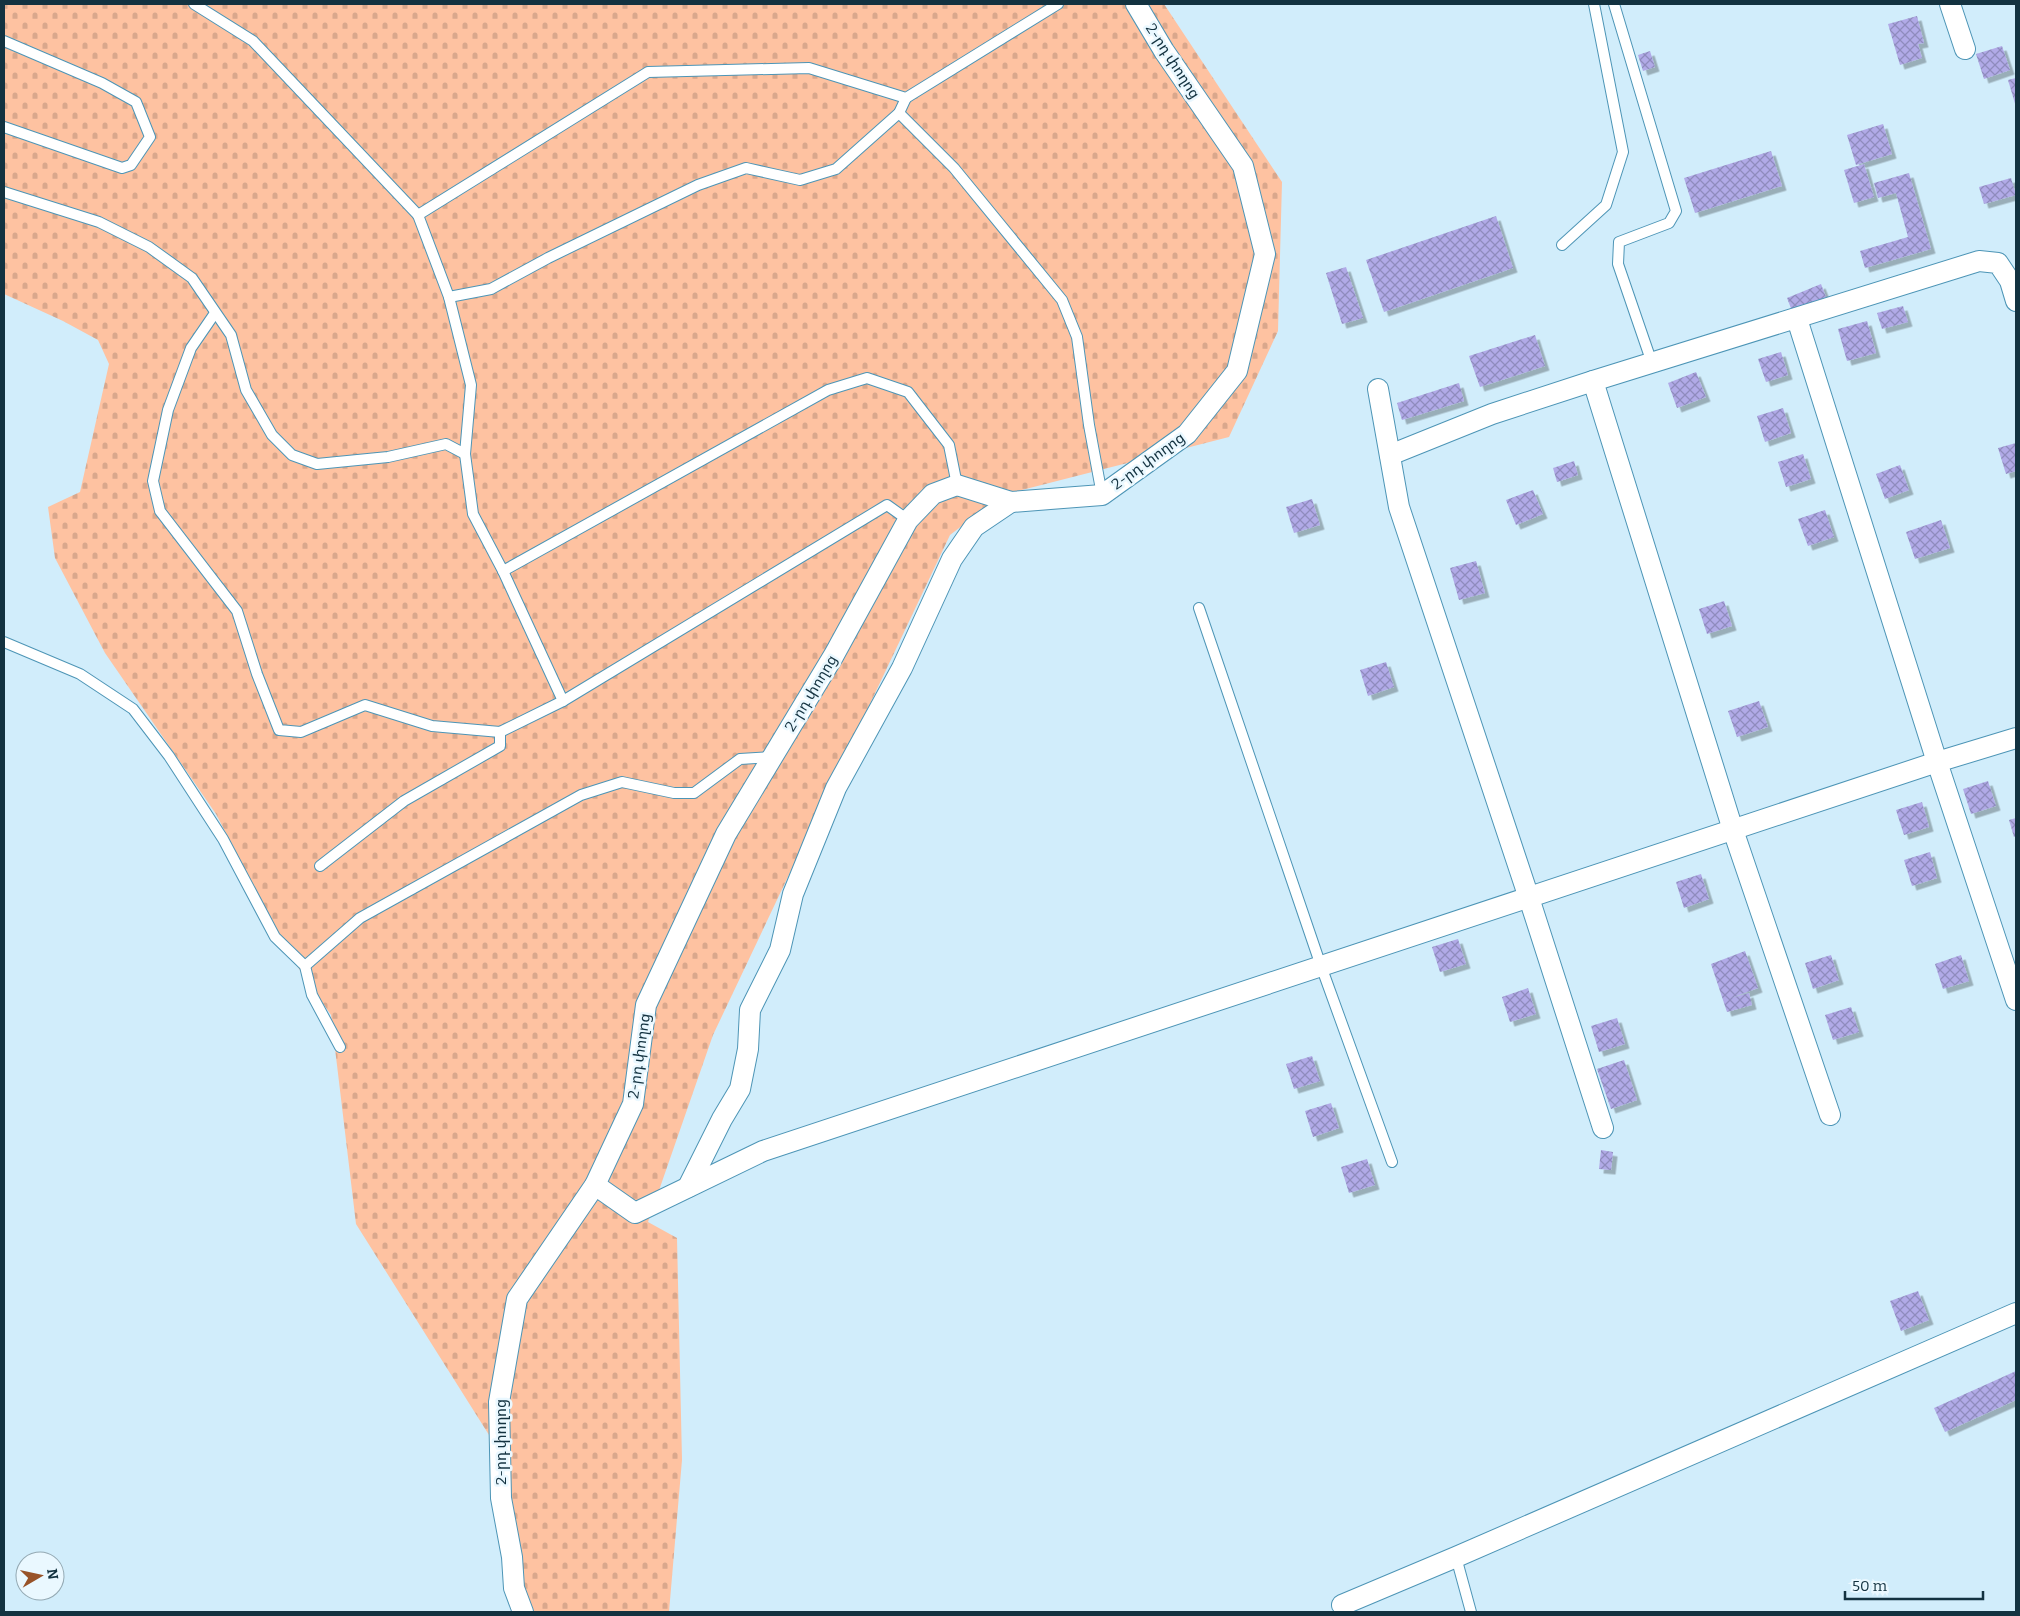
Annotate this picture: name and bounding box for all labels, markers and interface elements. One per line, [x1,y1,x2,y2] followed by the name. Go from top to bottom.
[1142,20,1204,102] street label: 2-րդ փողոց
[1108,428,1188,494] street label: 2-րդ փողոց
[781,651,841,735] street label: 2-րդ փողոց
[624,1012,654,1100] street label: 2-րդ փողոց
[492,1399,510,1485] street label: 2-րդ փողոց
[15,1551,65,1601] north arrow
[43,1567,62,1581] text: N
[1845,1568,1982,1600] scale bar
[1852,1577,1888,1595] text: 50 m

